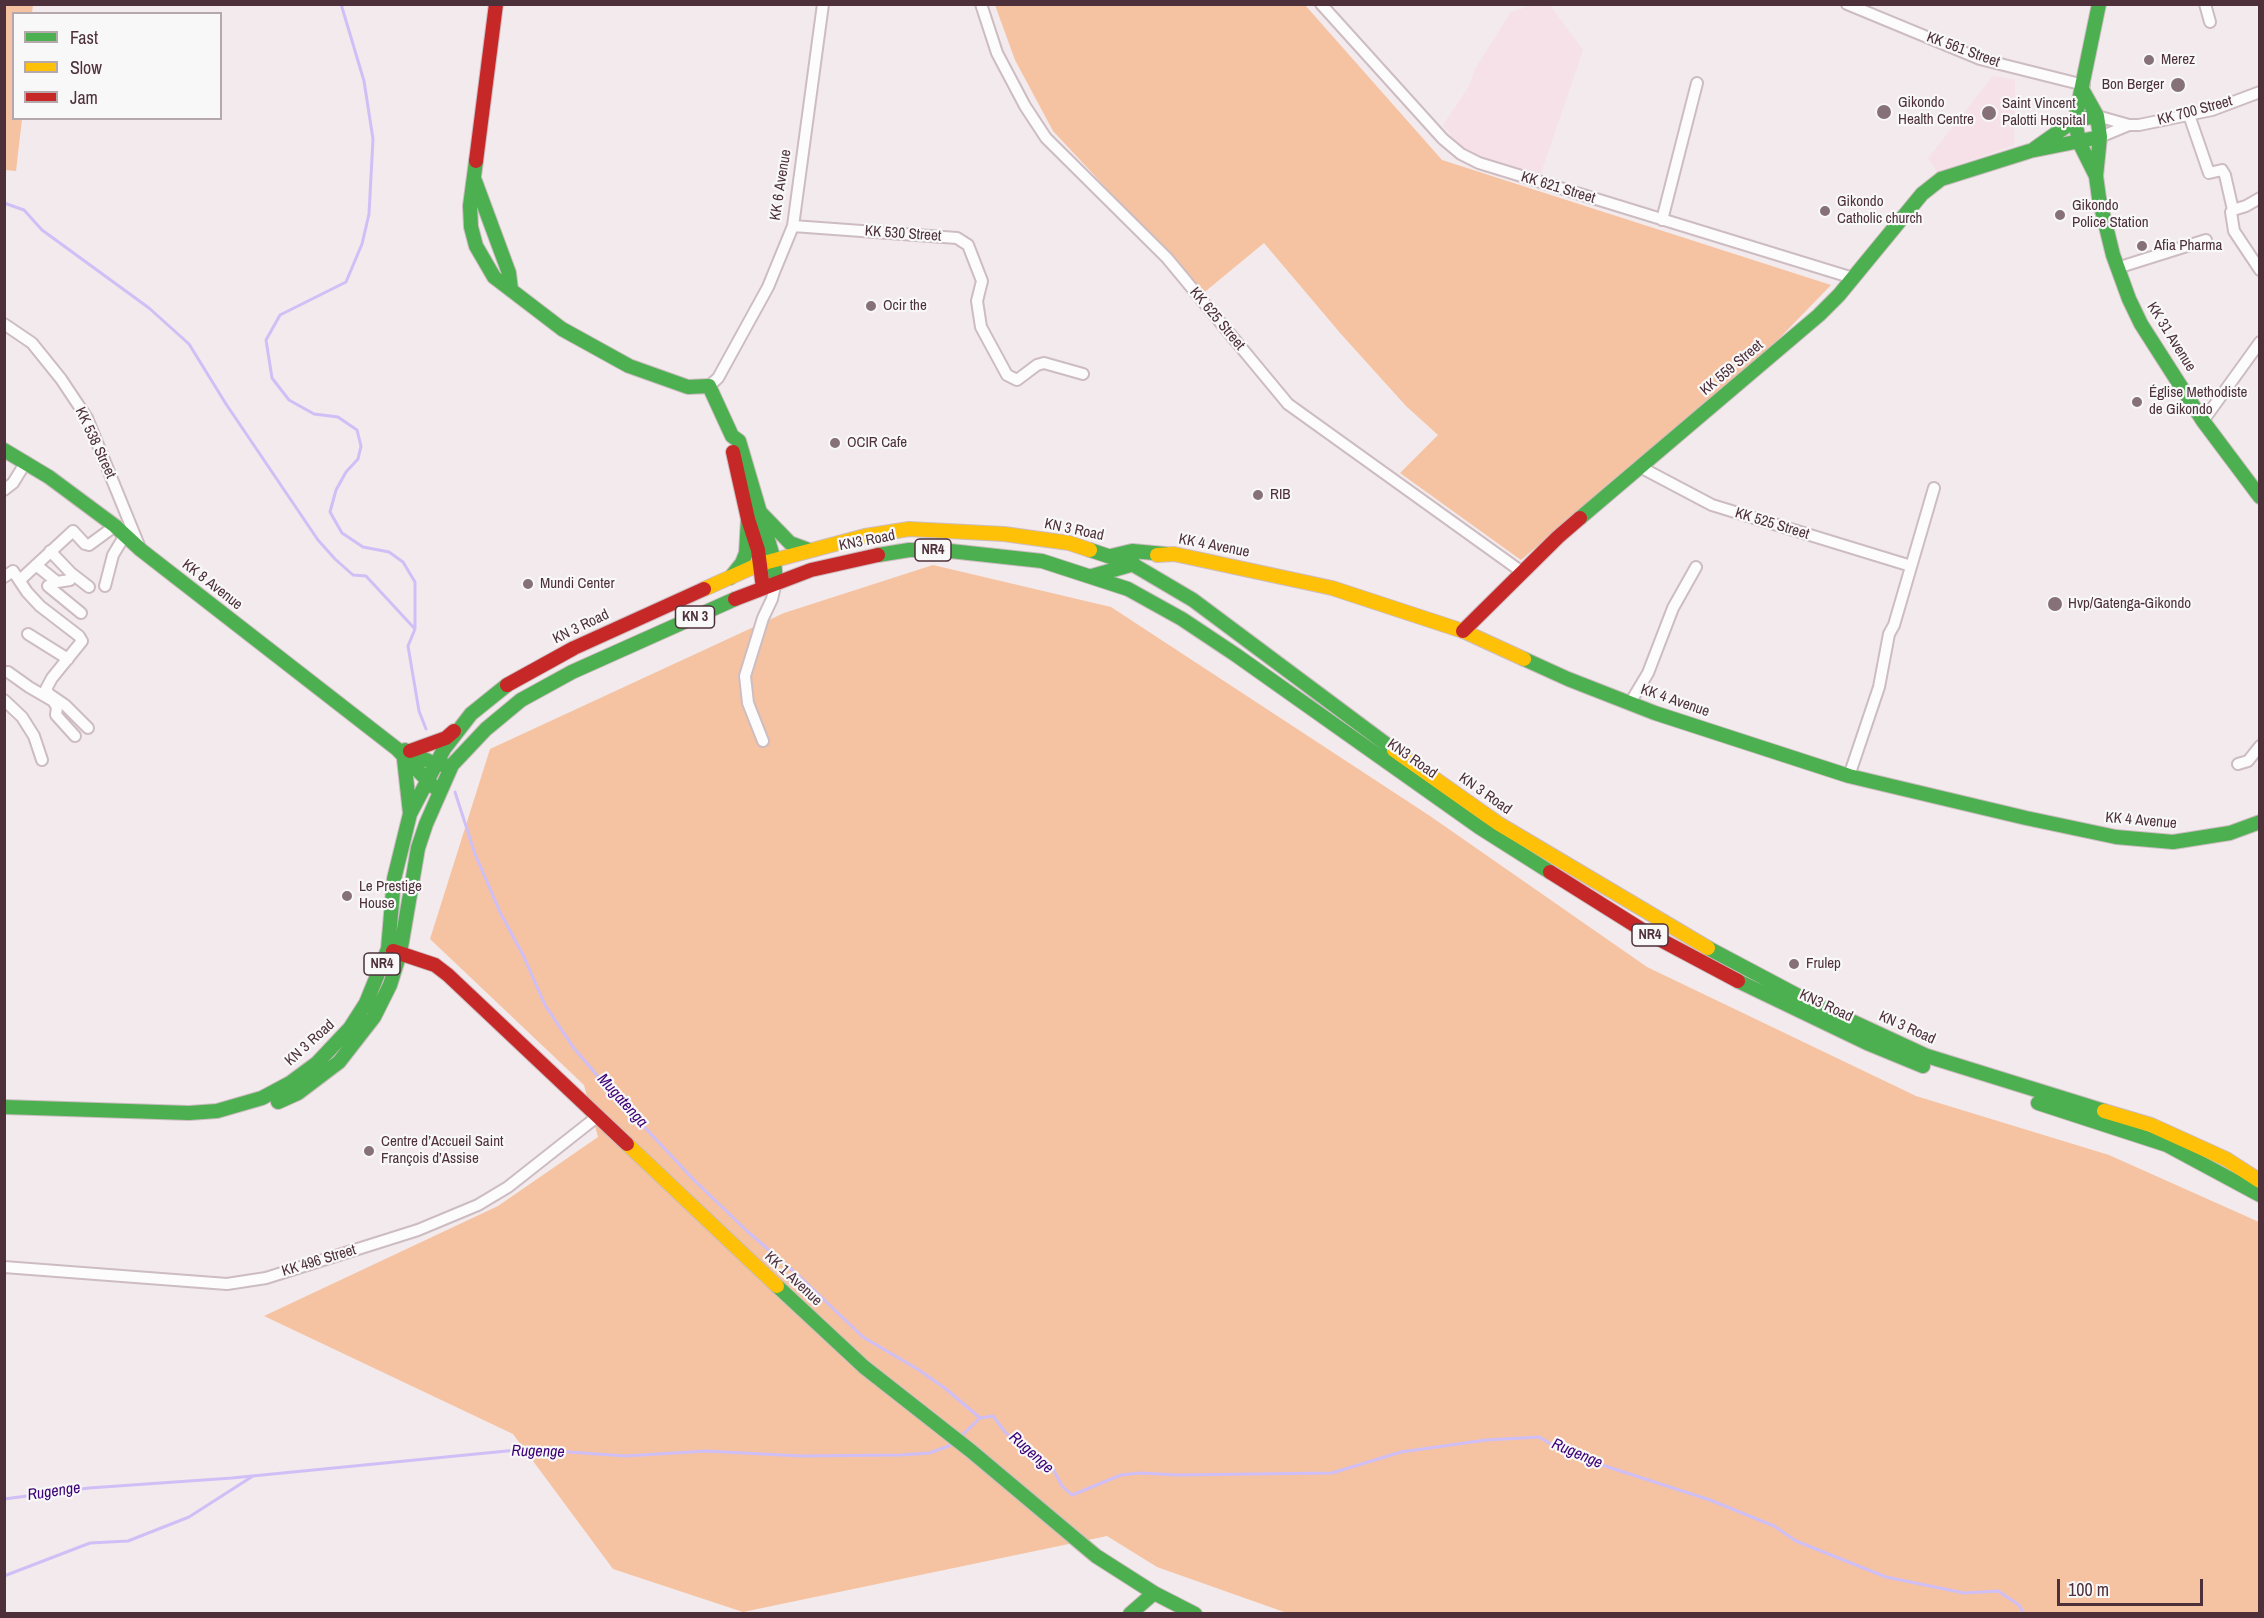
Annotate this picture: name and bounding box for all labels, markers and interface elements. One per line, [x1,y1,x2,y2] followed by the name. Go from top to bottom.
[12,12,222,120] legend
[70,25,98,50] text: Fast
[1924,28,2002,72] street label: KK 561 Street
[2161,51,2195,69] place label: Merez
[2142,53,2156,67] marker: Merez
[70,55,102,80] text: Slow
[2102,76,2164,94] place label: Bon Berger
[2169,76,2187,94] marker: Bon Berger
[70,85,98,110] text: Jam
[2156,92,2234,130] street label: KK 700 Street
[1898,94,1974,129] place label: Gikondo Health Centre
[2002,95,2085,130] place label: Saint Vincent Palotti Hospital
[1875,103,1893,121] marker: Gikondo Health Centre
[1980,104,1998,122] marker: Saint Vincent Palotti Hospital
[767,148,795,222] street label: KK 6 Avenue
[1519,168,1597,208] street label: KK 621 Street
[1837,193,1922,228] place label: Gikondo Catholic church
[2072,197,2149,232] place label: Gikondo Police Station
[1818,204,1832,218] marker: Gikondo Catholic church
[2053,208,2067,222] marker: Gikondo Police Station
[864,222,942,246] street label: KK 530 Street
[2154,237,2222,255] place label: Afia Pharma
[2135,239,2149,253] marker: Afia Pharma
[1185,284,1249,354] street label: KK 625 Street
[883,297,927,315] place label: Ocir the
[864,299,878,313] marker: Ocir the
[2143,299,2199,375] street label: KK 31 Avenue
[1697,336,1767,400] street label: KK 559 Street
[2149,384,2247,419] place label: Église Methodiste de Gikondo
[2130,395,2144,409] marker: Église Methodiste de Gikondo
[71,404,119,482] street label: KK 538 Street
[847,434,907,452] place label: OCIR Cafe
[828,436,842,450] marker: OCIR Cafe
[1270,486,1291,504] place label: RIB
[1251,488,1265,502] marker: RIB
[1733,504,1811,544] street label: KK 525 Street
[1043,515,1105,545] street label: KN 3 Road
[837,527,897,555] street label: KN3 Road
[1177,530,1251,562] street label: KK 4 Avenue
[915,539,951,561] road number: NR4
[178,556,246,614] street label: KK 8 Avenue
[540,575,615,593] place label: Mundi Center
[521,577,535,591] marker: Mundi Center
[2046,595,2064,613] marker: Hvp/Gatenga-Gikondo
[2068,595,2191,613] place label: Hvp/Gatenga-Gikondo
[550,606,612,648] street label: KN 3 Road
[676,606,714,628] road number: KN 3
[1638,681,1712,721] street label: KK 4 Avenue
[1384,735,1440,783] street label: KN3 Road
[1455,769,1515,819] street label: KN 3 Road
[2105,809,2177,833] street label: KK 4 Avenue
[359,878,422,913] place label: Le Prestige House
[340,889,354,903] marker: Le Prestige House
[1632,924,1668,946] road number: NR4
[364,953,400,975] road number: NR4
[1806,955,1841,973] place label: Frulep
[1787,957,1801,971] marker: Frulep
[1796,986,1856,1026] street label: KN3 Road
[1876,1008,1938,1048] street label: KN 3 Road
[282,1016,338,1070] street label: KN 3 Road
[593,1070,651,1132] water label: Mugatenga
[381,1133,503,1168] place label: Centre d’Accueil Saint François d’Assise
[362,1144,376,1158] marker: Centre d’Accueil Saint François d’Assise
[280,1241,358,1281] street label: KK 496 Street
[761,1248,825,1310] street label: KK 1 Avenue
[1005,1428,1057,1478] water label: Rugenge
[1549,1435,1605,1473] water label: Rugenge
[511,1442,565,1462] water label: Rugenge
[26,1479,82,1505] water label: Rugenge
[2060,1567,2206,1605] scale bar
[2068,1577,2109,1602] text: 100 m

